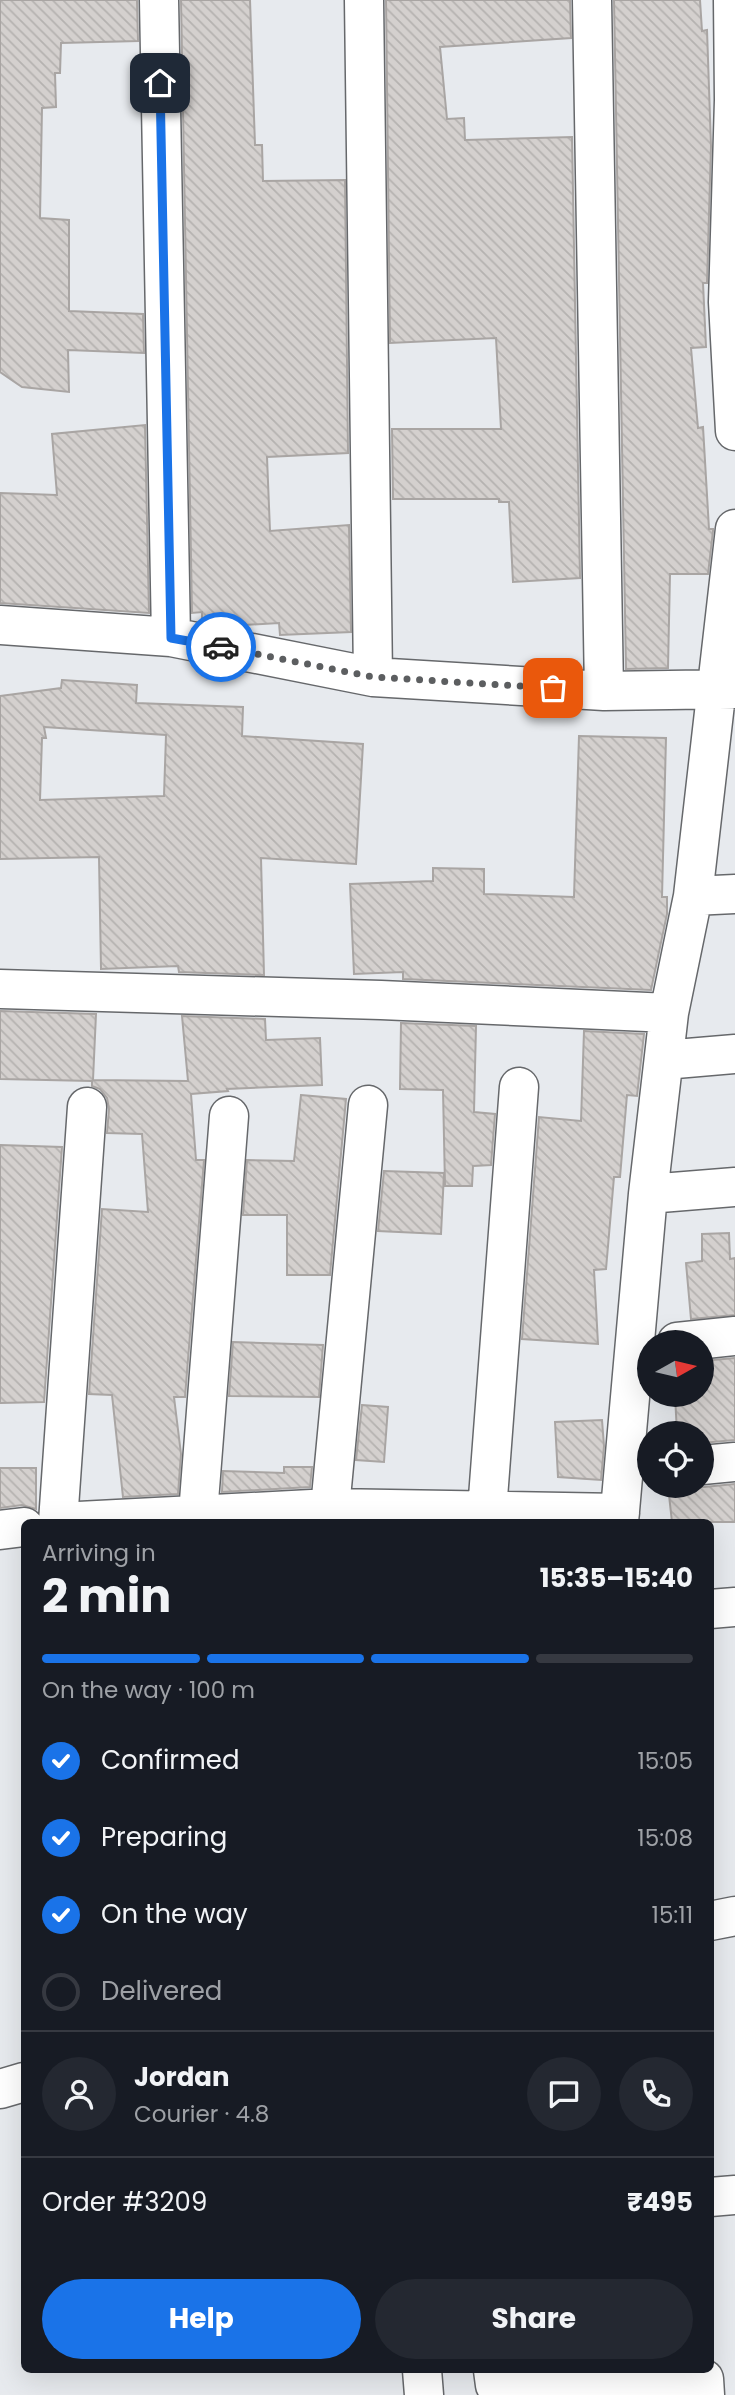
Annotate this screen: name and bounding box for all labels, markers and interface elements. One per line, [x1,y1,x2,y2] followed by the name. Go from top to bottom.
[130,53,190,113] pin
[141,64,179,102] icon: home
[186,612,256,682] courier
[202,628,240,666] icon: car
[523,658,583,718] pin
[534,669,572,707] icon: bag
[637,1330,714,1407] north arrow
[637,1330,714,1498] map controls
[637,1421,714,1498] button: locate
[42,1537,156,1569] text: Arriving in
[540,1560,693,1596] text: 15:35–15:40
[42,1564,171,1628] text: 2 min
[42,1674,255,1706] text: On the way · 100 m
[42,1742,80,1780] icon: check
[101,1742,239,1778] text: Confirmed
[637,1745,693,1777] text: 15:05
[42,1819,80,1857] icon: check
[101,1819,227,1855] text: Preparing
[637,1822,693,1854] text: 15:08
[42,1896,80,1934] icon: check
[101,1896,248,1932] text: On the way
[652,1899,693,1931] text: 15:11
[101,1973,222,2009] text: Delivered
[42,2057,116,2131] button: person
[527,2057,601,2131] button: chat
[619,2057,693,2131] button: phone
[134,2059,230,2095] text: Jordan
[134,2098,269,2130] text: Courier · 4.8
[42,2184,207,2220] text: Order #3209
[627,2184,693,2220] text: ₹495
[42,2279,361,2359] button: Help
[375,2279,693,2359] button: Share

